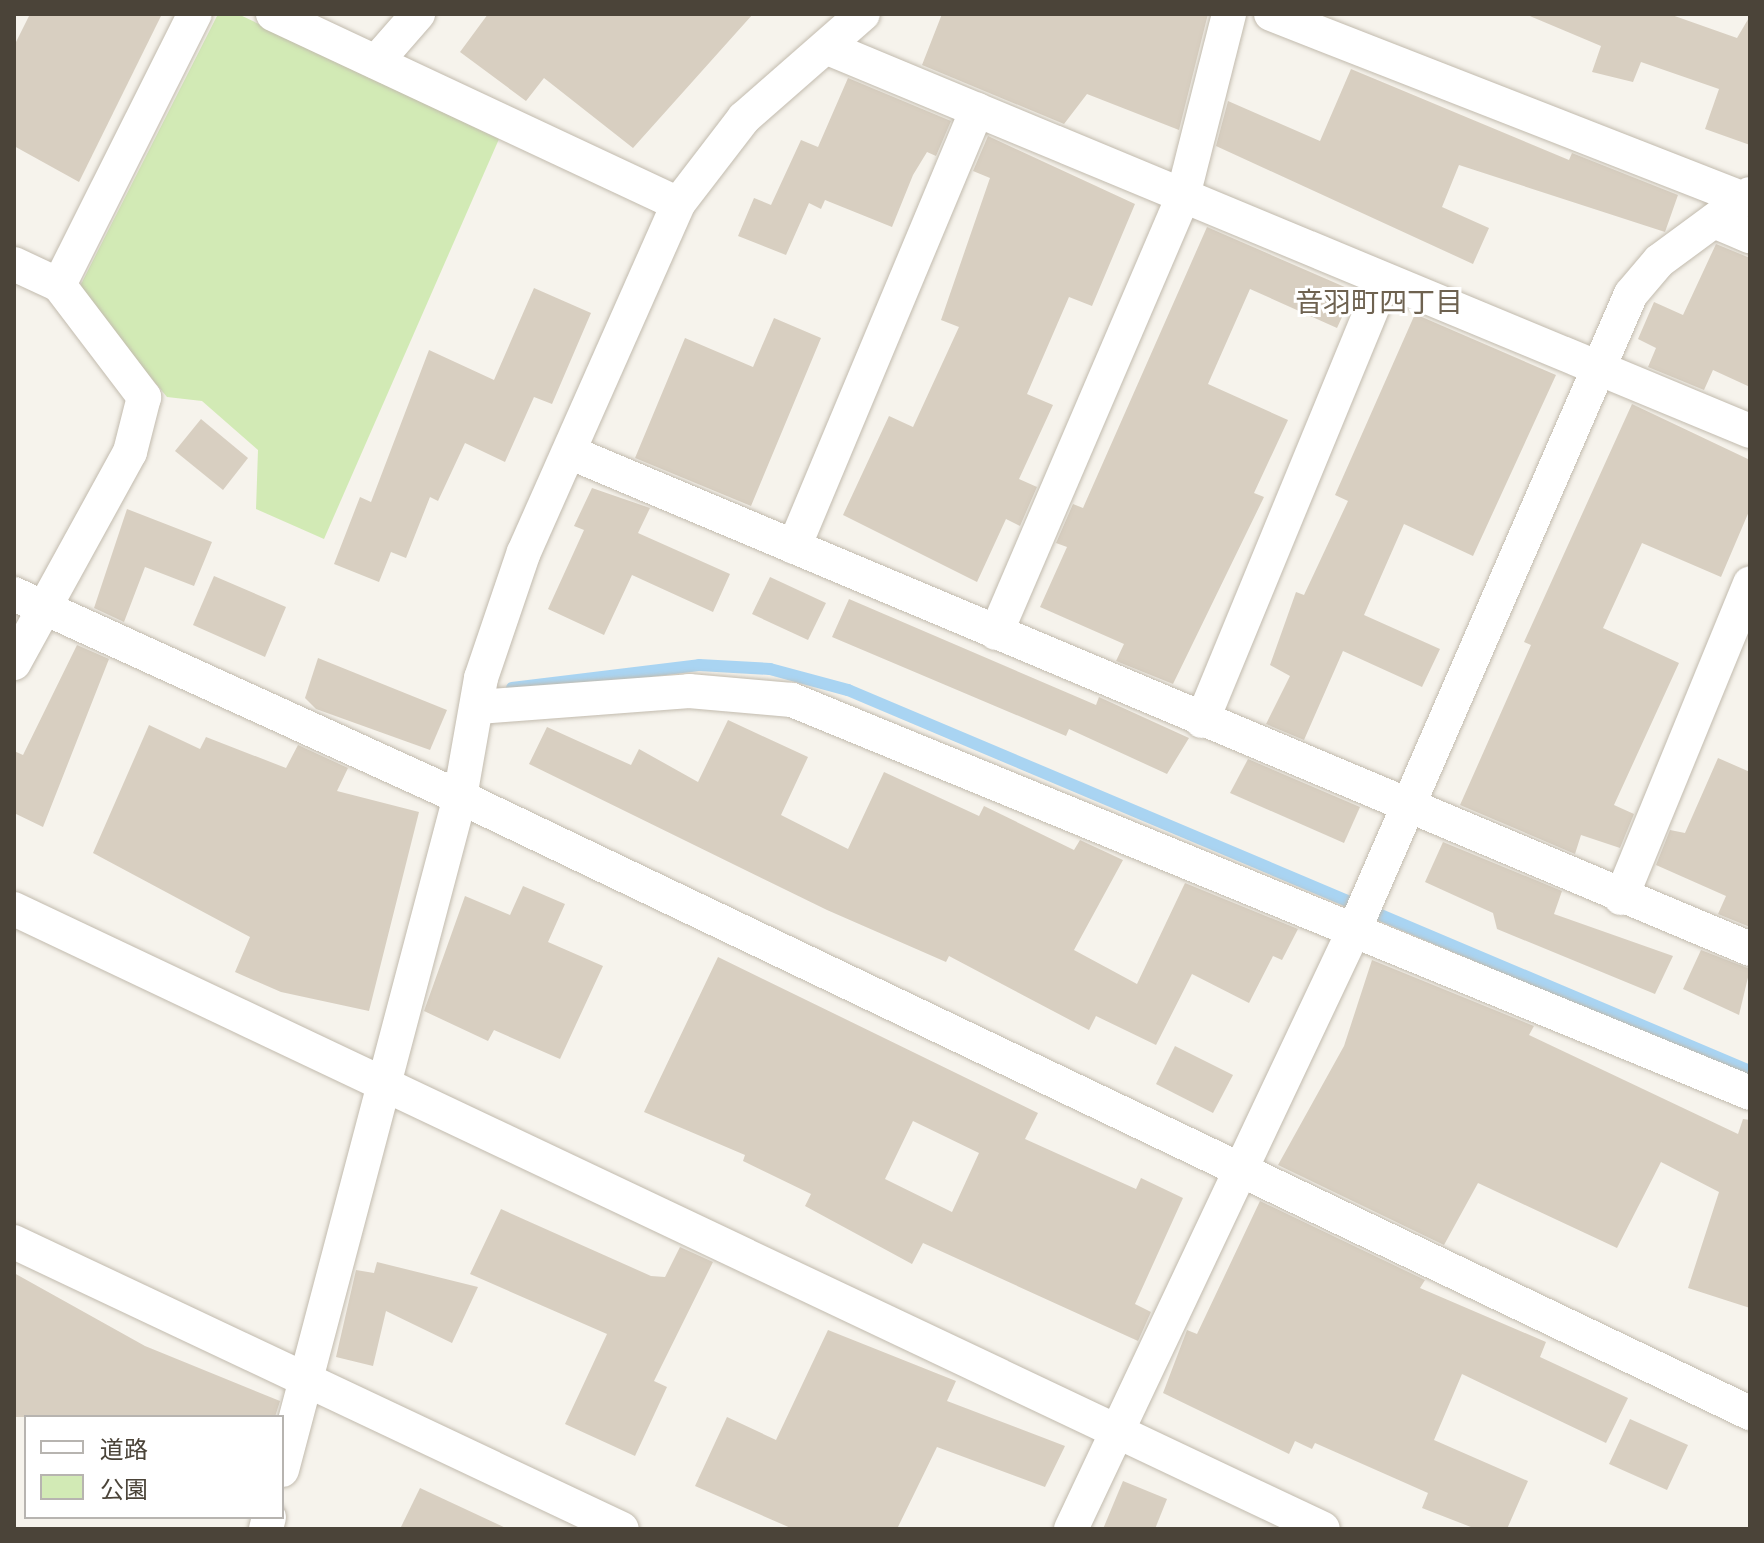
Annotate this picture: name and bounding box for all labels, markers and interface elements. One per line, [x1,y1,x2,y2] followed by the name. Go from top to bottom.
[1295,286,1463,320] district label: 音羽町四丁目
[24,1415,284,1519] legend
[100,1436,148,1465] text: 道路
[100,1476,148,1505] text: 公園

